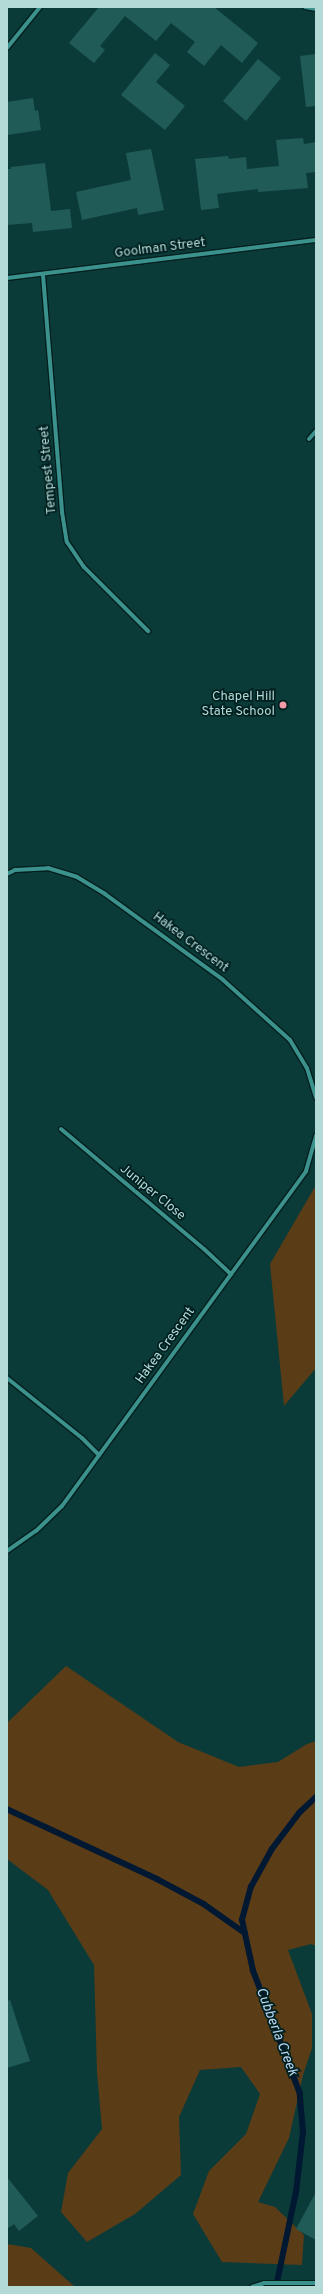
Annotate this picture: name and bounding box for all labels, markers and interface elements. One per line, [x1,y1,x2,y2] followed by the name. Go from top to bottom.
[114,236,206,262] street label: Goolman Street
[37,425,61,515] street label: Tempest Street
[201,690,275,721] place label: Chapel Hill State School
[278,700,288,710] marker: Chapel Hill State School
[149,910,231,976] street label: Hakea Crescent
[116,1162,188,1224] street label: Juniper Close
[133,1305,199,1387] street label: Hakea Crescent
[251,1985,301,2079] water label: Cubberla Creek

